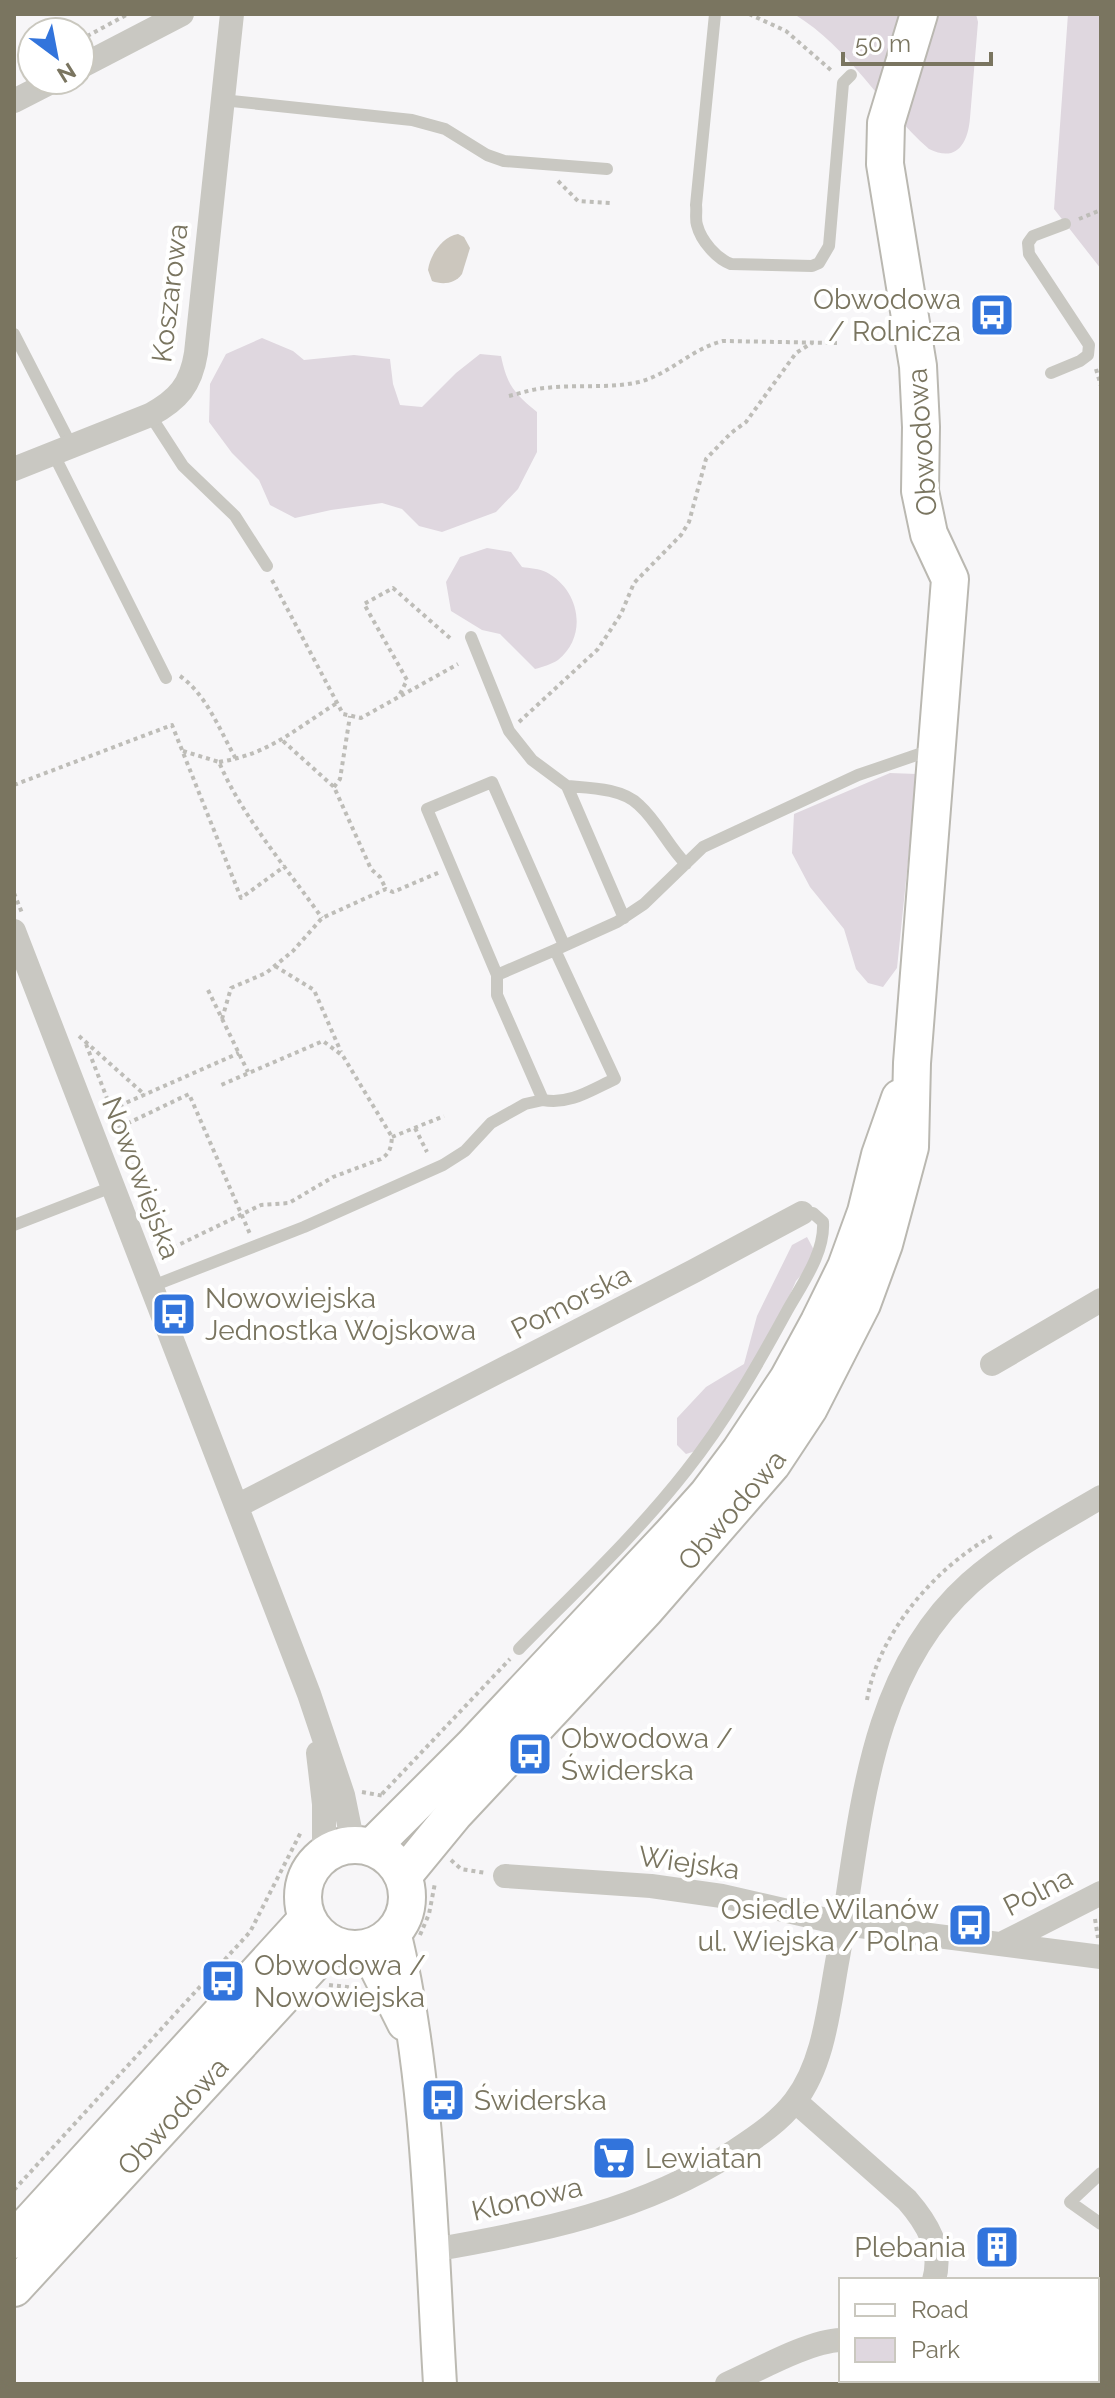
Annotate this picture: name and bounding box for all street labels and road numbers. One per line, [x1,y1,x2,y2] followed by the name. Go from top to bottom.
[145,222,195,364] street label: Koszarowa
[900,367,944,517] street label: Obwodowa
[95,1092,187,1264] street label: Nowowiejska
[506,1258,636,1346] street label: Pomorska
[671,1444,793,1577] street label: Obwodowa
[636,1840,742,1886] street label: Wiejska
[998,1861,1078,1923] street label: Polna
[110,2050,235,2182] street label: Obwodowa
[469,2170,585,2228] street label: Klonowa

